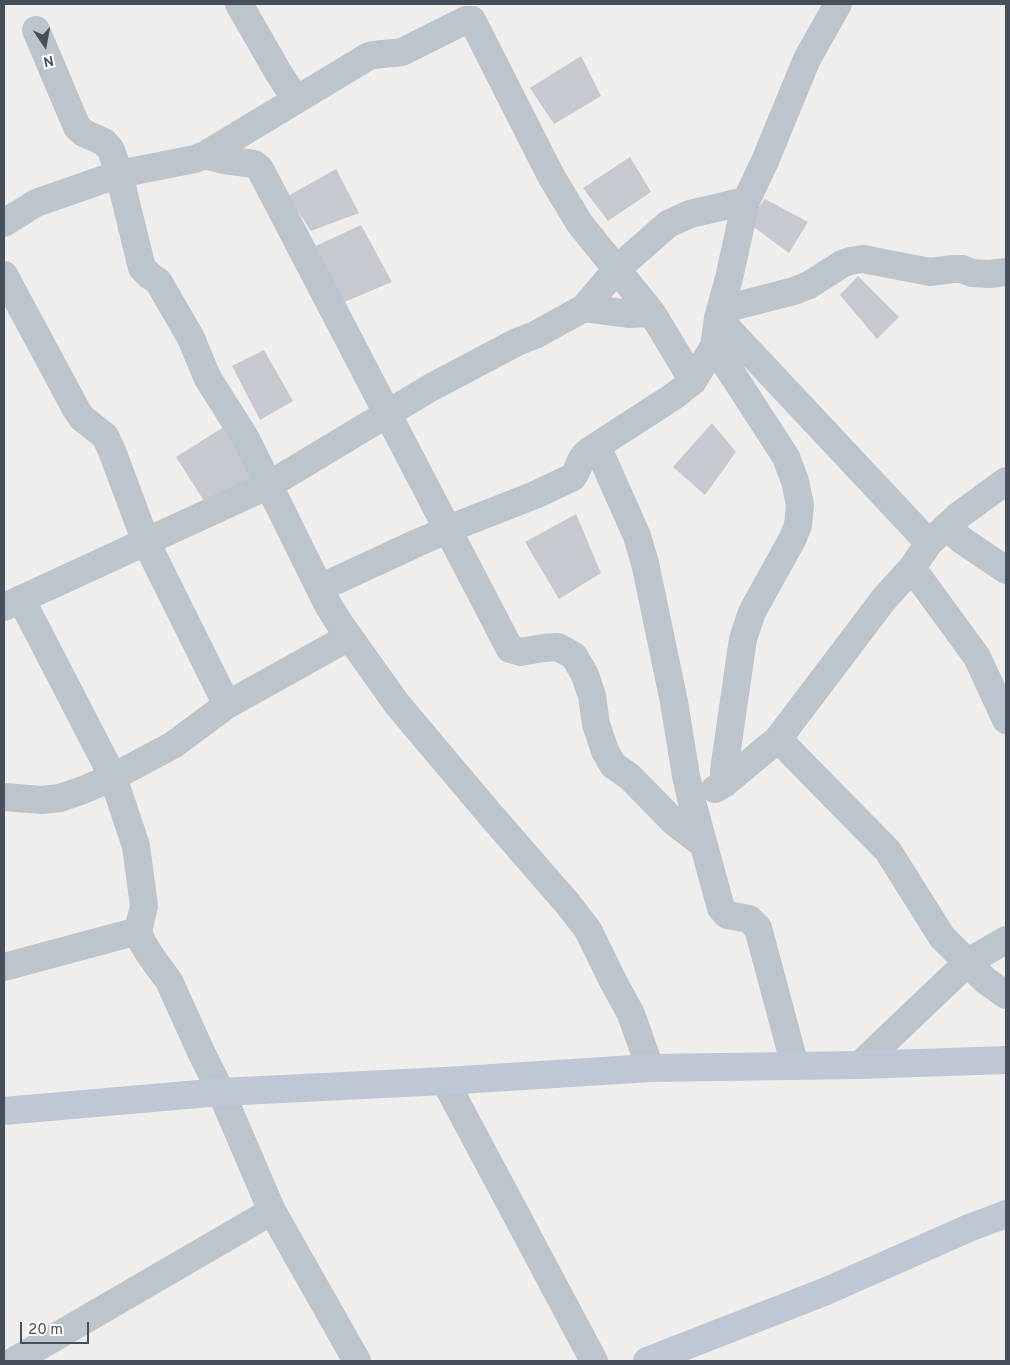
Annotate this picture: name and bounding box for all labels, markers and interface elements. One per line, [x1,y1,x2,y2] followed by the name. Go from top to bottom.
[20,20,70,70] north arrow
[42,51,55,70] text: N
[22,1312,91,1344] scale bar
[28,1321,63,1340] text: 20 m

